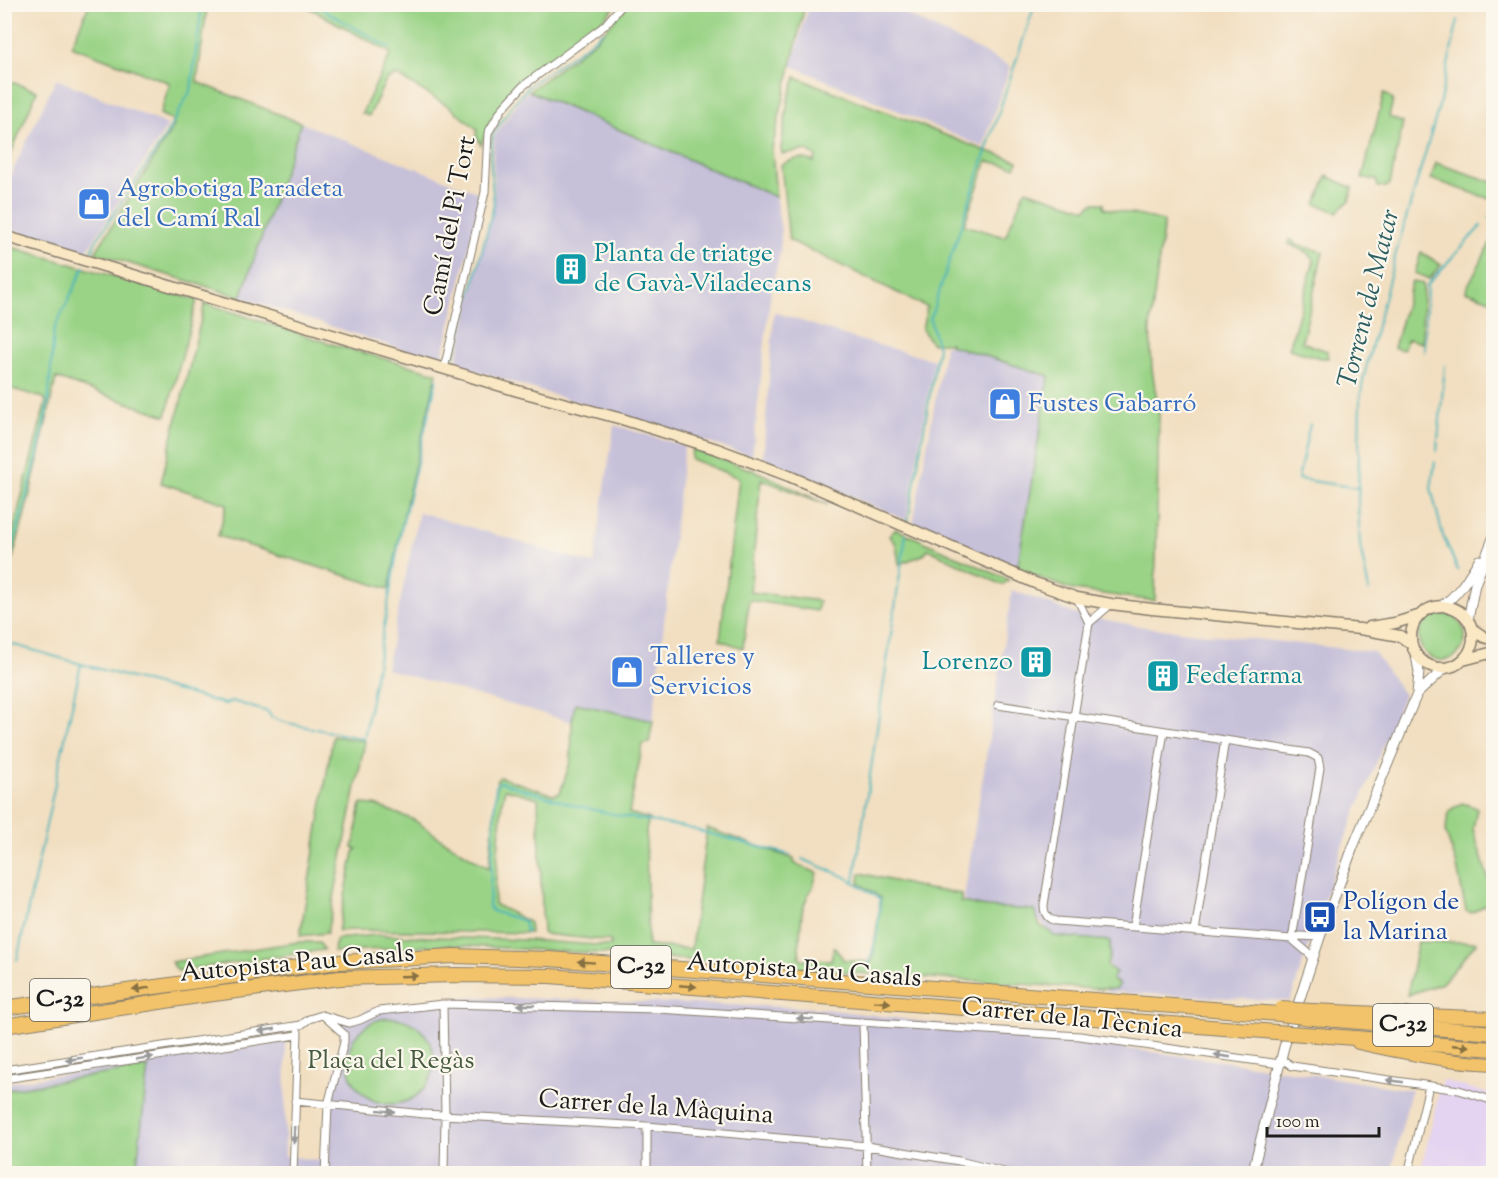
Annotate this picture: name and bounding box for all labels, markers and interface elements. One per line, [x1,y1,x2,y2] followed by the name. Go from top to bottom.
[415,133,487,319] street label: Camí del Pi Tort
[117,171,343,238] place label: Agrobotiga Paradeta del Camí Ral
[76,186,112,222] shop icon: Agrobotiga Paradeta del Camí Ral
[1329,205,1411,393] water label: Torrent de Matar
[594,236,811,303] place label: Planta de triatge de Gavà-Viladecans
[553,251,589,287] building icon: Planta de triatge de Gavà-Viladecans
[987,386,1023,422] shop icon: Fustes Gabarró
[1028,386,1197,423] place label: Fustes Gabarró
[650,639,755,706] place label: Talleres y Servicios
[922,644,1013,681] place label: Lorenzo
[1018,644,1054,680] building icon: Lorenzo
[609,654,645,690] shop icon: Talleres y Servicios
[1145,658,1181,694] building icon: Fedefarma
[1186,658,1303,695] place label: Fedefarma
[1343,884,1459,951] place label: Polígon de la Marina
[1302,899,1338,935] bus stop icon: Polígon de la Marina
[178,935,416,993] street label: Autopista Pau Casals
[685,944,923,998] street label: Autopista Pau Casals
[611,946,671,988] road number: C-32
[577,957,596,967] one-way arrow
[400,971,419,981] one-way arrow
[30,979,90,1021] road number: C-32
[679,982,698,991] one-way arrow
[132,985,151,994] one-way arrow
[959,989,1185,1049] street label: Carrer de la Tècnica
[873,997,892,1006] one-way arrow
[517,1000,536,1010] one-way arrow
[1373,1004,1433,1046] road number: C-32
[795,1014,814,1023] one-way arrow
[257,1026,276,1035] one-way arrow
[1451,1041,1470,1051] one-way arrow
[308,1043,474,1080] park label: Plaça del Regàs
[1213,1052,1232,1061] one-way arrow
[136,1053,155,1062] one-way arrow
[64,1055,83,1064] one-way arrow
[1386,1076,1405,1085] one-way arrow
[537,1081,775,1135] street label: Carrer de la Màquina
[1267,1100,1380,1138] scale bar
[376,1106,395,1116] one-way arrow
[1276,1110,1320,1136] text: 100 m
[290,1126,299,1145] one-way arrow

